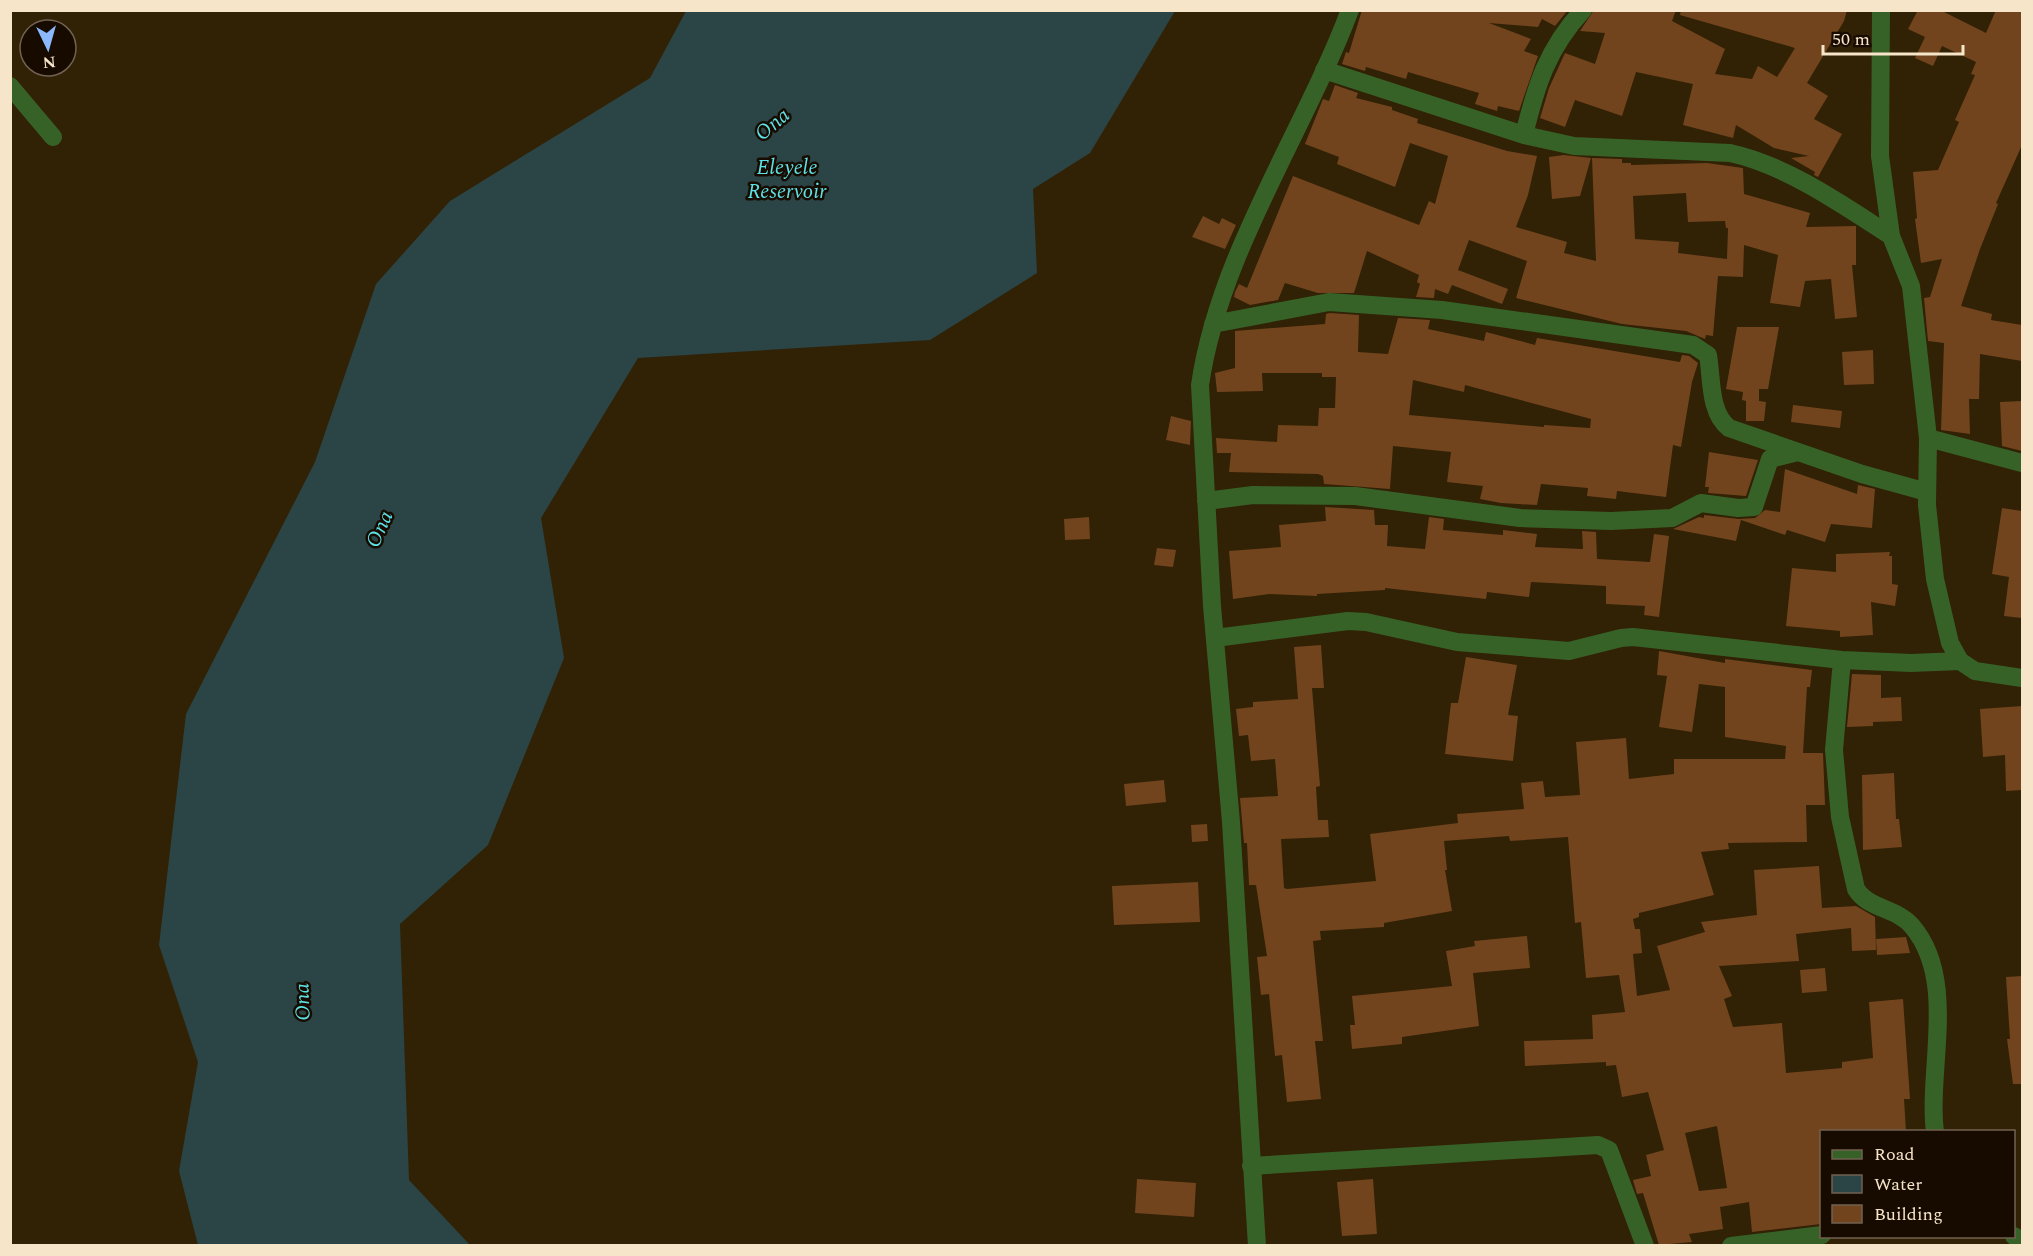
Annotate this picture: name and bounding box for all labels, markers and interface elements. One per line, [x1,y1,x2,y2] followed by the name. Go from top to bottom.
[18,18,78,78] north arrow
[1823,18,1962,56] scale bar
[1832,26,1870,53] text: 50 m
[42,49,57,74] text: N
[748,100,798,149] water label: Ona
[747,152,827,208] water label: Eleyele Reservoir
[358,505,402,553] water label: Ona
[286,982,320,1021] water label: Ona
[1820,1130,2015,1238] legend
[1874,1141,1915,1168] text: Road
[1874,1171,1922,1198] text: Water
[1874,1201,1943,1228] text: Building

